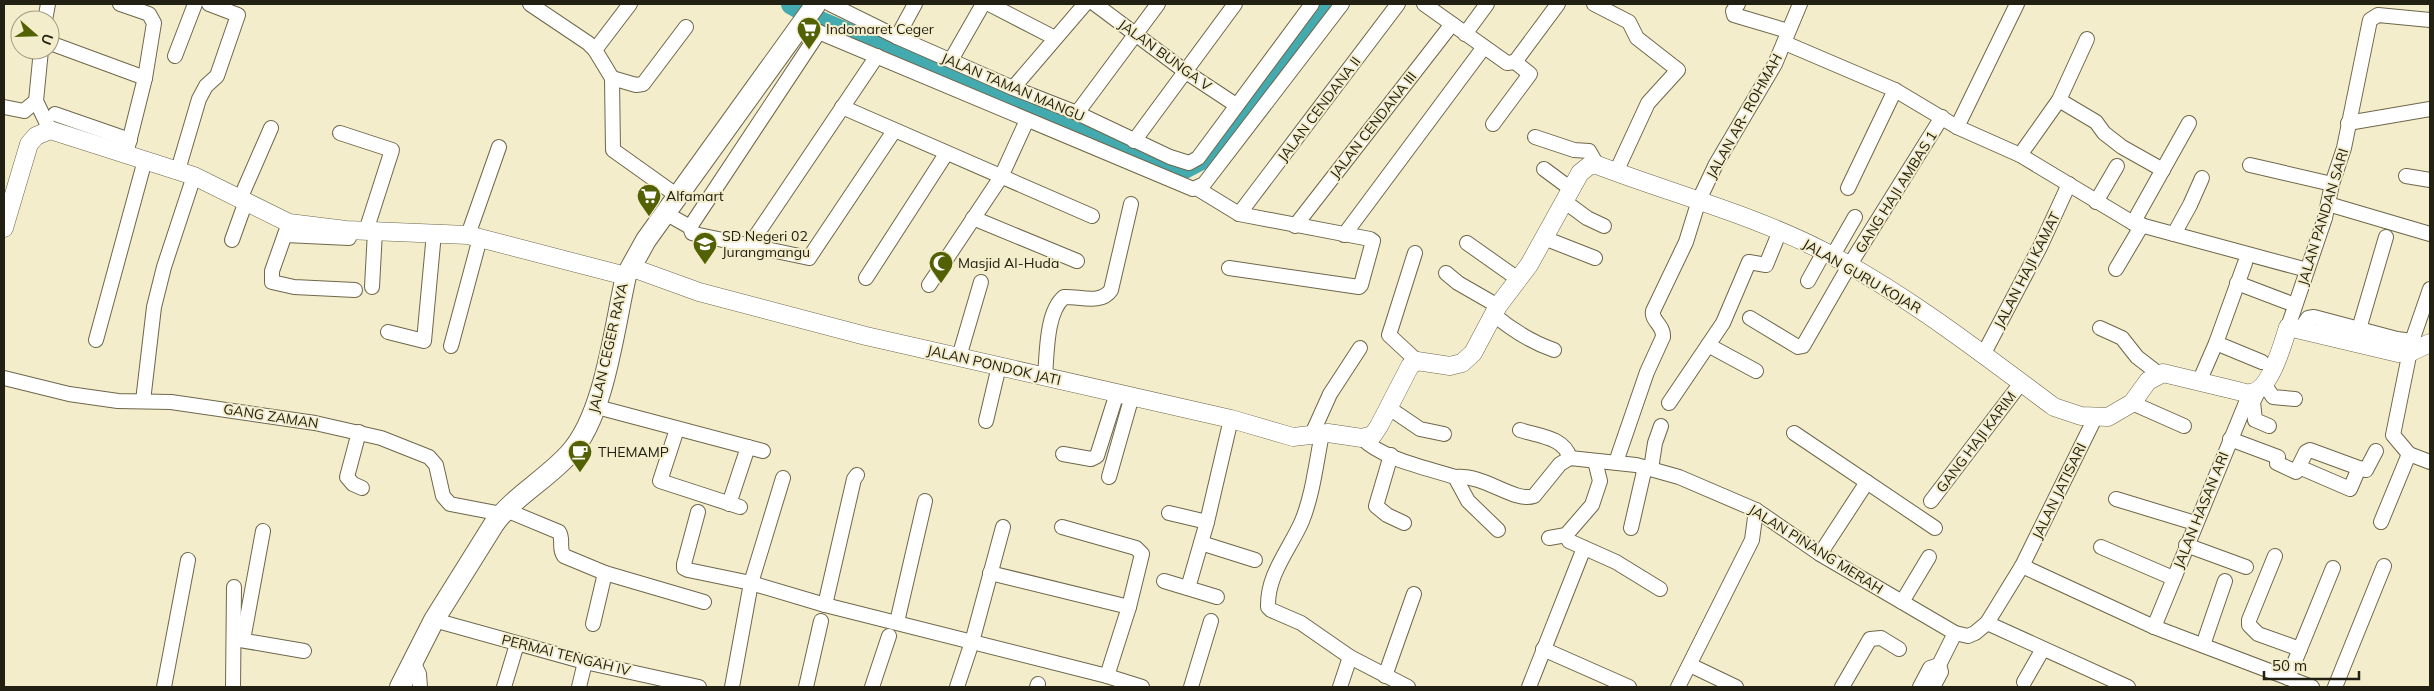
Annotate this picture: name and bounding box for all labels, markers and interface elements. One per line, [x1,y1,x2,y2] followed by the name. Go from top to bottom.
[10,10,60,60] north arrow
[1115,15,1215,95] street label: JALAN BUNGA V
[796,16,822,50] supermarket icon: Indomaret Ceger
[826,20,935,38] place label: Indomaret Ceger
[37,31,57,47] text: U
[939,49,1087,125] street label: JALAN TAMAN MANGU
[1702,50,1786,182] street label: JALAN AR- ROHMAH
[1274,53,1364,165] street label: JALAN CENDANA II
[1326,68,1420,182] street label: JALAN CENDANA III
[1851,128,1941,256] street label: GANG HAJI AMBAS 1
[2294,146,2352,288] street label: JALAN PANDAN SARI
[636,183,662,217] supermarket icon: Alfamart
[666,187,724,205] place label: Alfamart
[1990,208,2064,331] street label: JALAN HAJI KAMAT
[722,227,810,261] place label: SD Negeri 02 Jurangmangu
[692,231,718,265] school or university icon: SD Negeri 02 Jurangmangu
[1799,235,1925,317] street label: JALAN GURU KOJAR
[928,250,954,284] mosque icon: Masjid Al-Huda
[958,254,1059,272] place label: Masjid Al-Huda
[584,280,632,415] street label: JALAN CEGER RAYA
[925,341,1063,389] street label: JALAN PONDOK JATI
[1932,388,2020,496] street label: GANG HAJI KARIM
[222,400,320,432] street label: GANG ZAMAN
[567,439,593,473] cafe icon: THEMAMP
[2028,440,2090,542] street label: JALAN JATISARI
[598,443,669,461] place label: THEMAMP
[2169,449,2233,571] street label: JALAN HASAN ARI
[1745,500,1887,598] street label: JALAN PINANG MERAH
[500,630,632,680] street label: PERMAI TENGAH IV
[2264,648,2359,680] scale bar
[2272,656,2307,675] text: 50 m

